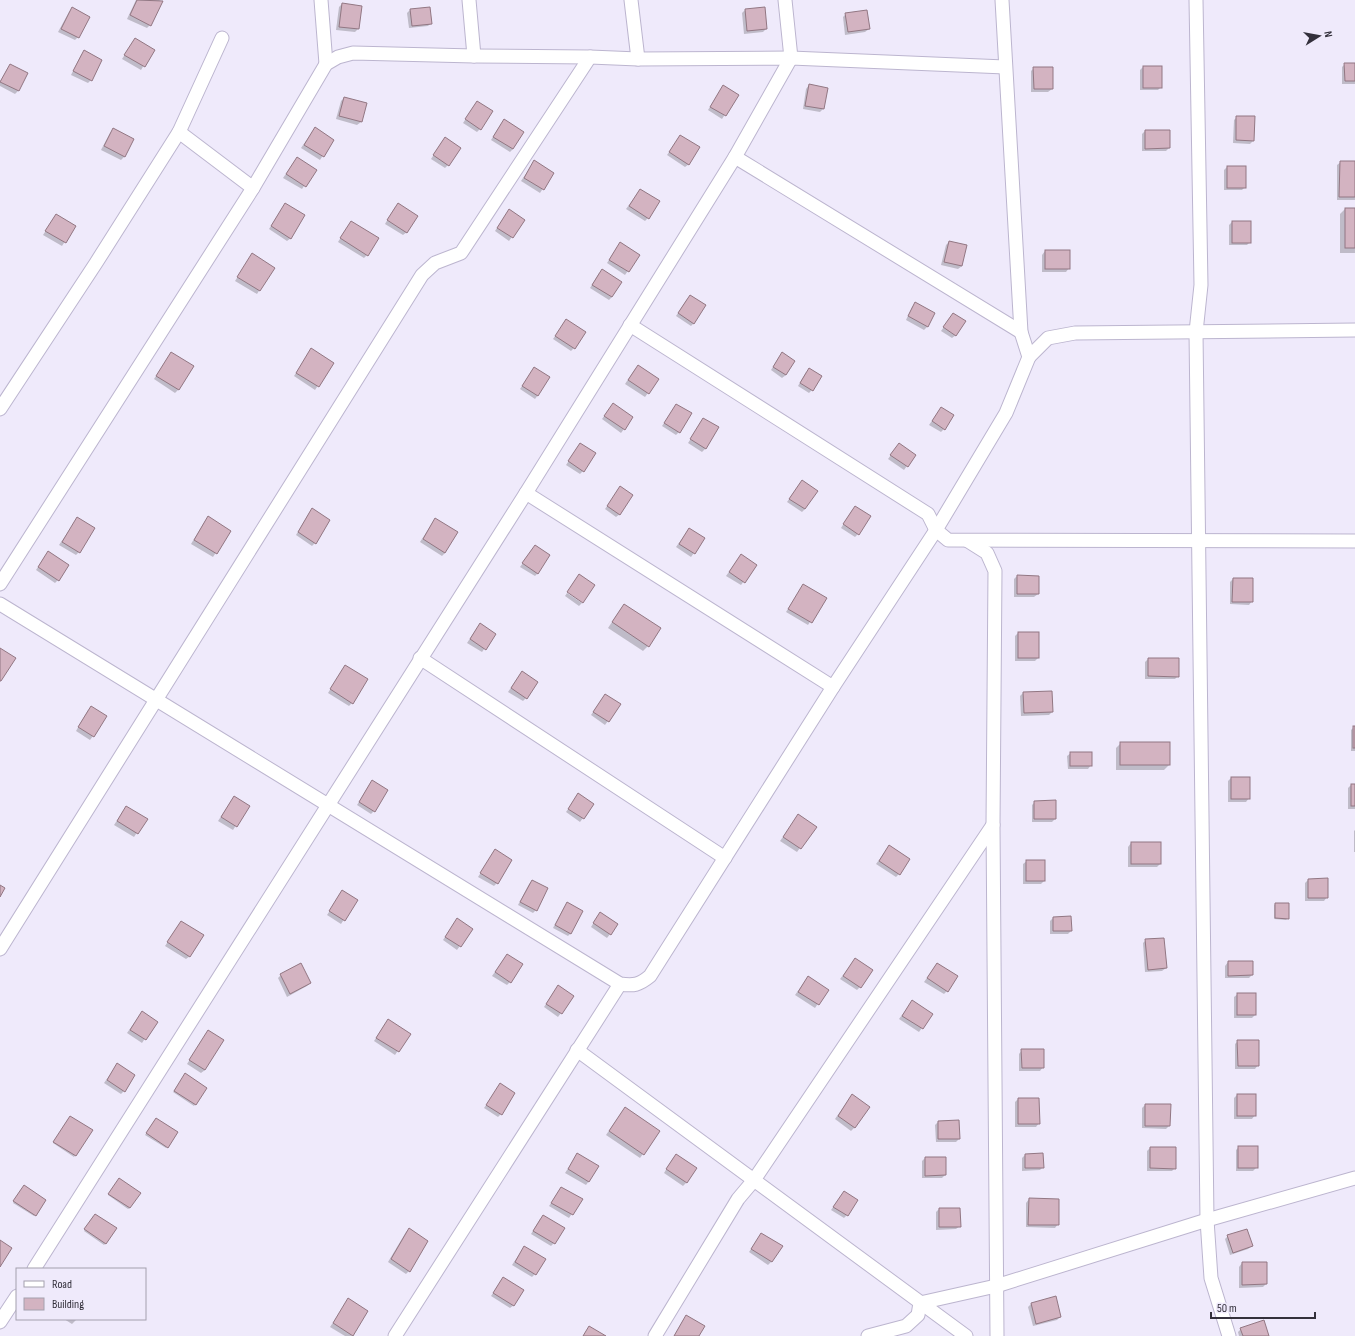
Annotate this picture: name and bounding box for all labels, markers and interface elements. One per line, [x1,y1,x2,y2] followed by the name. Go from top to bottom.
[1299,16,1339,56] north arrow
[1321,30,1335,38] text: N
[16,1268,146,1320] legend
[52,1277,72,1292] text: Road
[1211,1294,1315,1320] scale bar
[52,1297,84,1312] text: Building
[1217,1301,1237,1316] text: 50 m

